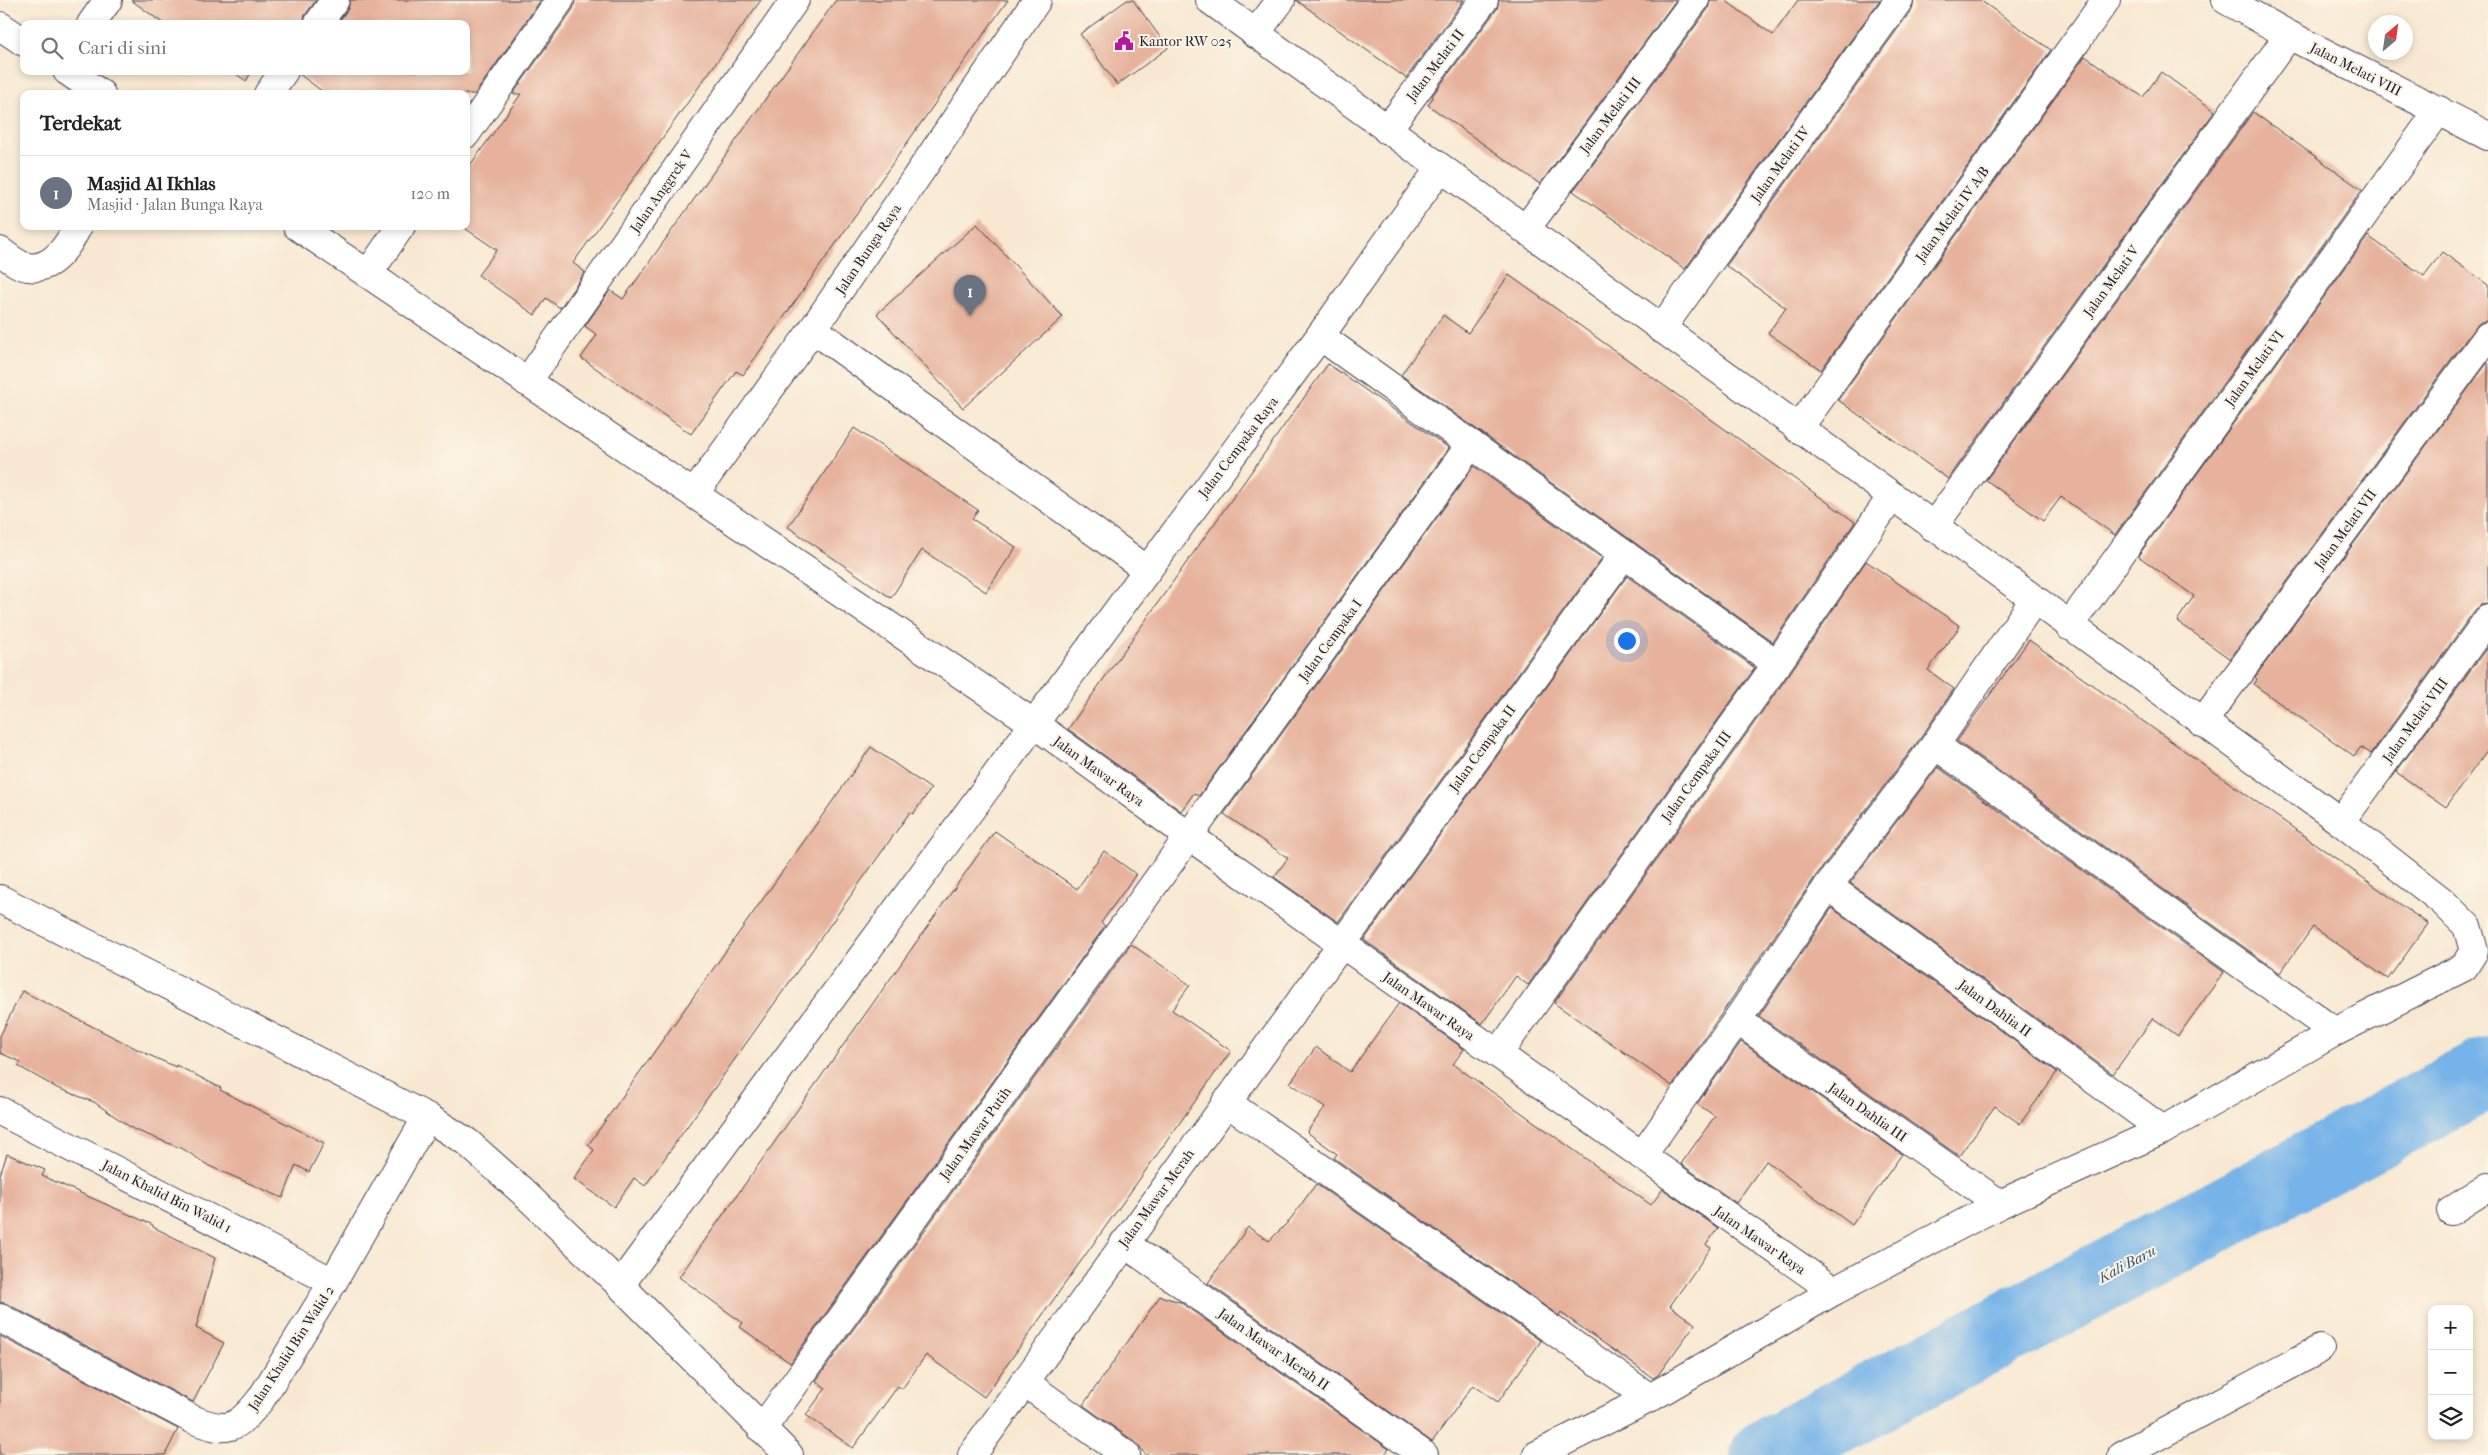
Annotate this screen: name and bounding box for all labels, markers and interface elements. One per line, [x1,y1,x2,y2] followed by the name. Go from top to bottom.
[2368,15,2413,60] north arrow
[20,20,470,75] search box
[1402,25,1468,105] street label: Jalan Melati II
[1113,30,1135,52] public building icon: Kantor RW 025
[1139,33,1232,50] place label: Kantor RW 025
[38,34,66,62] icon: search
[78,37,167,59] text: Cari di sini
[2306,39,2405,100] street label: Jalan Melati VIII
[1576,73,1645,158] street label: Jalan Melati III
[40,111,121,135] text: Terdekat
[1747,122,1814,206] street label: Jalan Melati IV
[626,146,697,237] street label: Jalan Anggrek V
[1911,163,1993,266] street label: Jalan Melati IV A/B
[87,173,216,195] text: Masjid Al Ikhlas
[53,184,59,203] text: 1
[411,184,450,203] text: 120 m
[87,195,263,214] text: Masjid · Jalan Bunga Raya
[831,200,905,299] street label: Jalan Bunga Raya
[2079,242,2143,321] street label: Jalan Melati V
[954,275,986,316] pin: 1
[2221,327,2288,410] street label: Jalan Melati VI
[1194,393,1282,502] street label: Jalan Cempaka Raya
[2310,485,2381,574] street label: Jalan Melati VII
[1294,596,1366,685] street label: Jalan Cempaka I
[1614,628,1640,654] your location
[2378,674,2452,767] street label: Jalan Melati VIII
[1445,701,1520,796] street label: Jalan Cempaka II
[1657,727,1735,826] street label: Jalan Cempaka III
[1049,732,1148,810] street label: Jalan Mawar Raya
[1379,968,1478,1045] street label: Jalan Mawar Raya
[1954,976,2035,1041] street label: Jalan Dahlia II
[1824,1079,1911,1146] street label: Jalan Dahlia III
[935,1083,1015,1184] street label: Jalan Mawar Putih
[1114,1146,1198,1252] street label: Jalan Mawar Merah
[98,1156,234,1237] street label: Jalan Khalid Bin Walid 1
[1710,1202,1809,1279] street label: Jalan Mawar Raya
[2094,1241,2159,1287] water label: Kali Baru
[244,1283,338,1415] street label: Jalan Khalid Bin Walid 2
[1214,1304,1333,1394] street label: Jalan Mawar Merah II
[2428,1305,2473,1440] map controls
[2428,1305,2473,1350] button: +
[2428,1350,2473,1395] button: −
[2428,1395,2473,1440] button: layers

